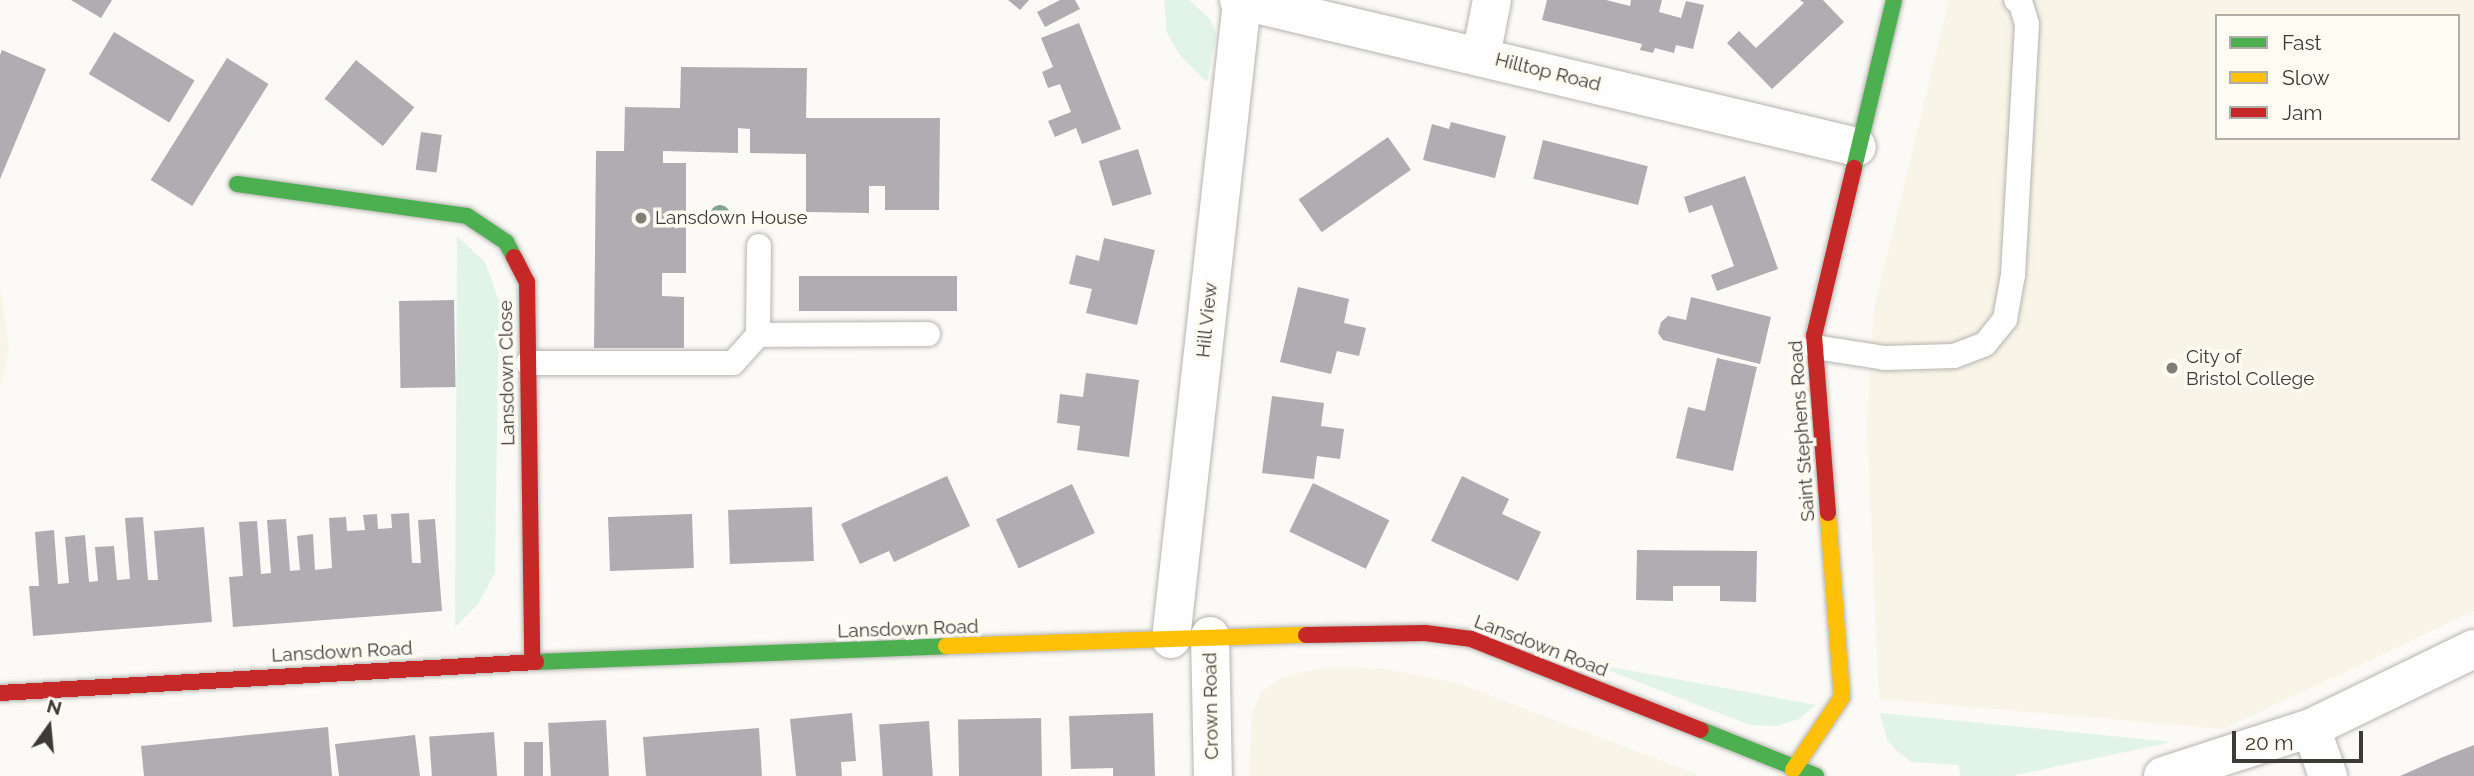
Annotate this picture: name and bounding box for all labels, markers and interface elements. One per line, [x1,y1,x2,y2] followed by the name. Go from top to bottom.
[2215,14,2460,140] legend
[2282,30,2322,55] text: Fast
[1493,48,1603,96] street label: Hilltop Road
[2282,65,2330,90] text: Slow
[2282,100,2323,125] text: Jam
[655,207,808,229] place label: Lansdown House
[633,210,649,226] marker: Lansdown House
[1192,281,1222,359] street label: Hill View
[494,300,520,446] street label: Lansdown Close
[1784,340,1820,522] street label: Saint Stephens Road
[2186,346,2315,390] place label: City of Bristol College
[2164,360,2180,376] marker: City of Bristol College
[1471,610,1611,682] street label: Lansdown Road
[837,615,979,643] street label: Lansdown Road
[271,637,413,667] street label: Lansdown Road
[1199,652,1223,760] street label: Crown Road
[14,692,84,762] north arrow
[45,694,64,719] text: N
[2236,716,2367,760] scale bar
[2245,730,2293,755] text: 20 m

